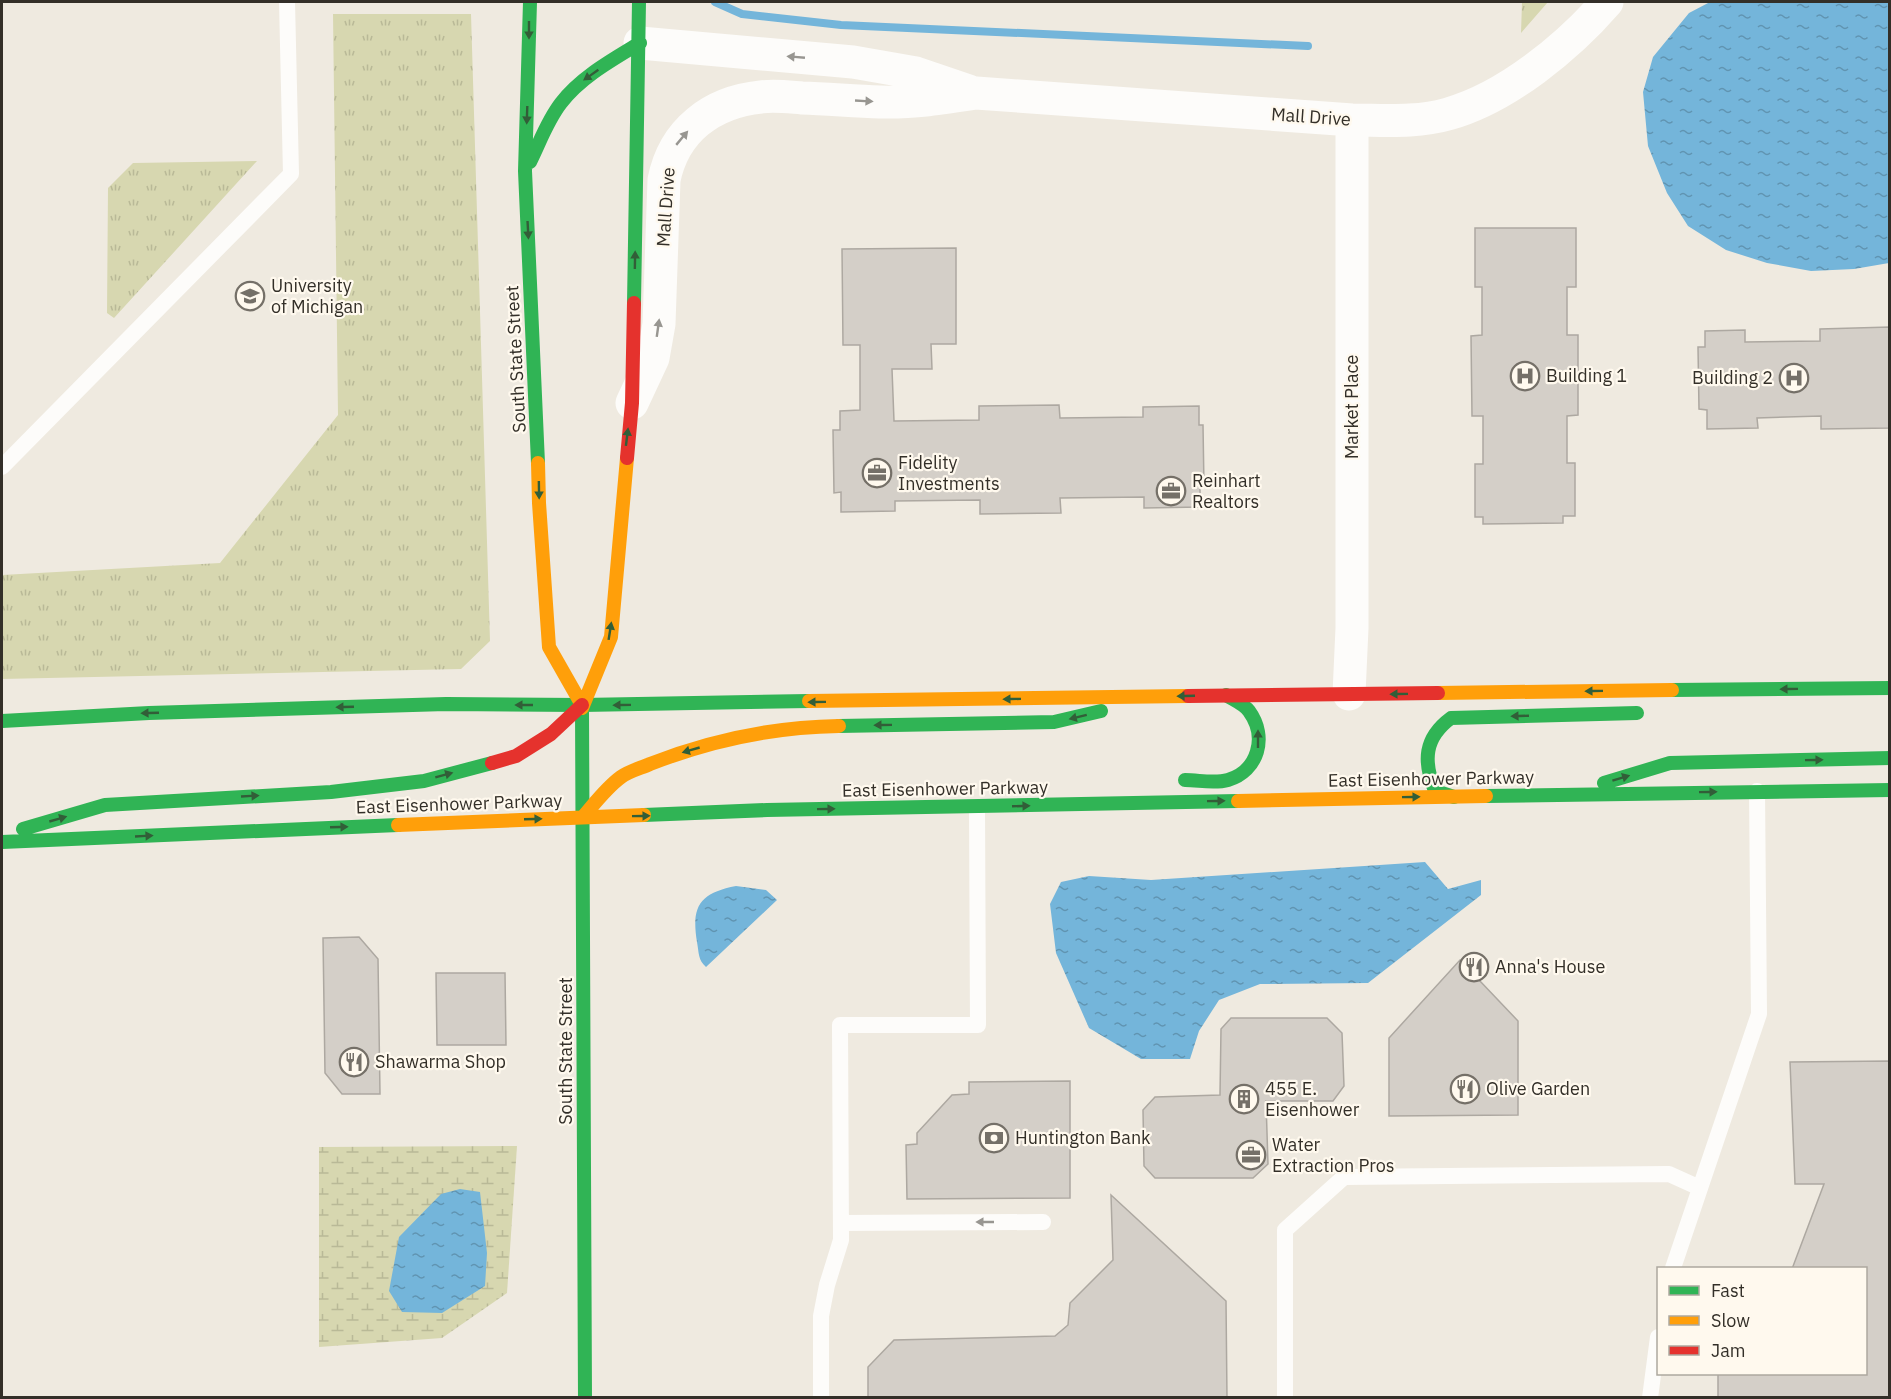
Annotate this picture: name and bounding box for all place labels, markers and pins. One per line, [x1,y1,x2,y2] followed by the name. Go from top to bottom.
[271,274,363,318] place label: University of Michigan
[234,280,266,312] school or university icon: University of Michigan
[1509,360,1541,392] hospital icon: Building 1
[1778,362,1810,394] hospital icon: Building 2
[1546,364,1627,387] place label: Building 1
[1692,366,1773,389] place label: Building 2
[898,451,1000,495] place label: Fidelity Investments
[861,457,893,489] office icon: Fidelity Investments
[1192,469,1261,513] place label: Reinhart Realtors
[1155,475,1187,507] office icon: Reinhart Realtors
[1458,951,1490,983] restaurant icon: Anna's House
[1495,955,1605,978] place label: Anna's House
[338,1046,370,1078] restaurant icon: Shawarma Shop
[375,1050,506,1073] place label: Shawarma Shop
[1449,1073,1481,1105] restaurant icon: Olive Garden
[1265,1077,1360,1121] place label: 455 E. Eisenhower
[1486,1077,1590,1100] place label: Olive Garden
[1228,1083,1260,1115] building icon: 455 E. Eisenhower
[978,1122,1010,1154] bank icon: Huntington Bank
[1015,1126,1151,1149] place label: Huntington Bank
[1272,1133,1395,1177] place label: Water Extraction Pros
[1235,1139,1267,1171] office icon: Water Extraction Pros

